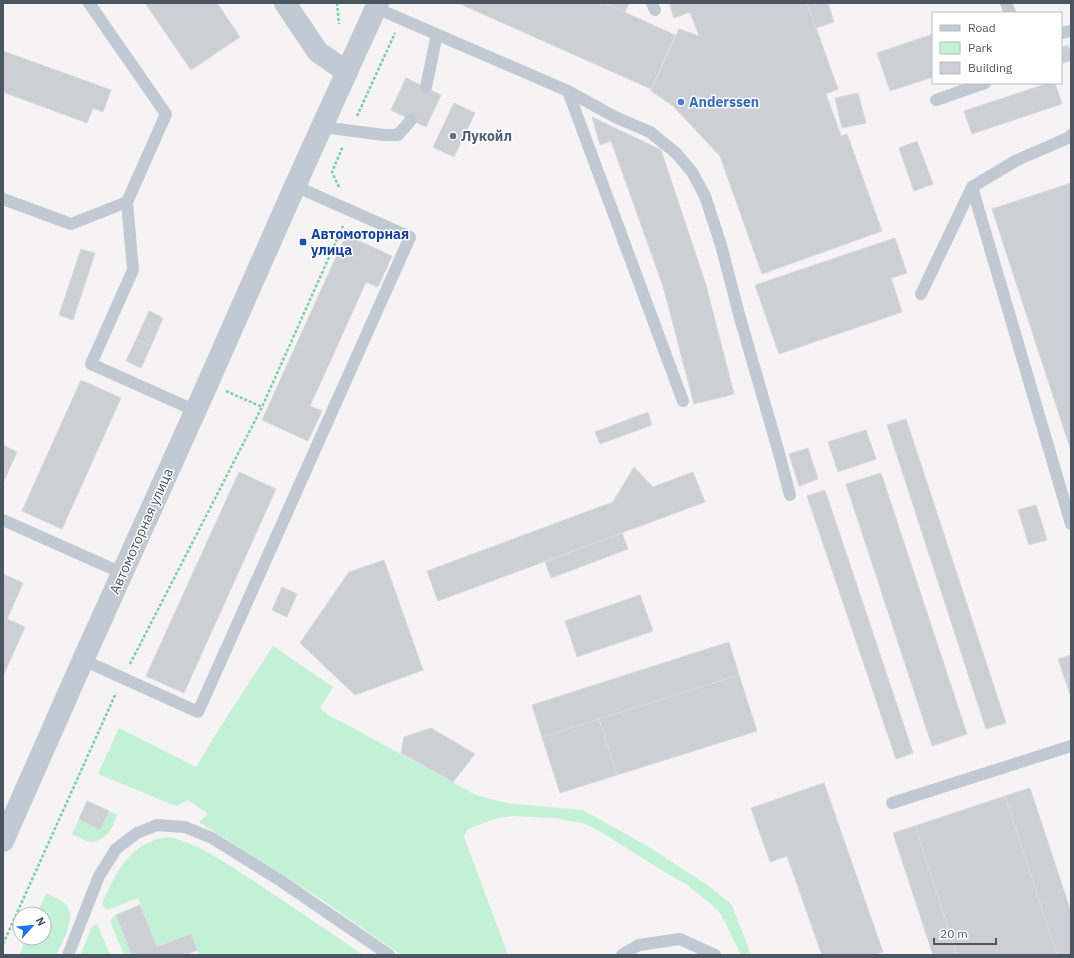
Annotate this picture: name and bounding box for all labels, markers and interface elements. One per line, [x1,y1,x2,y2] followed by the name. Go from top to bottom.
[932,12,1062,84] legend
[968,20,996,35] text: Road
[968,40,993,55] text: Park
[968,60,1013,75] text: Building
[689,93,759,111] place label: Anderssen
[676,97,686,107] marker: Anderssen
[461,127,512,145] place label: Лукойл
[448,131,458,141] marker: Лукойл
[311,225,409,259] place label: Автомоторная улица
[298,237,308,247] marker: Автомоторная улица
[105,465,177,597] street label: Автомоторная улица
[12,906,52,946] north arrow
[33,915,49,928] text: N
[934,920,996,946] scale bar
[940,926,968,941] text: 20 m

